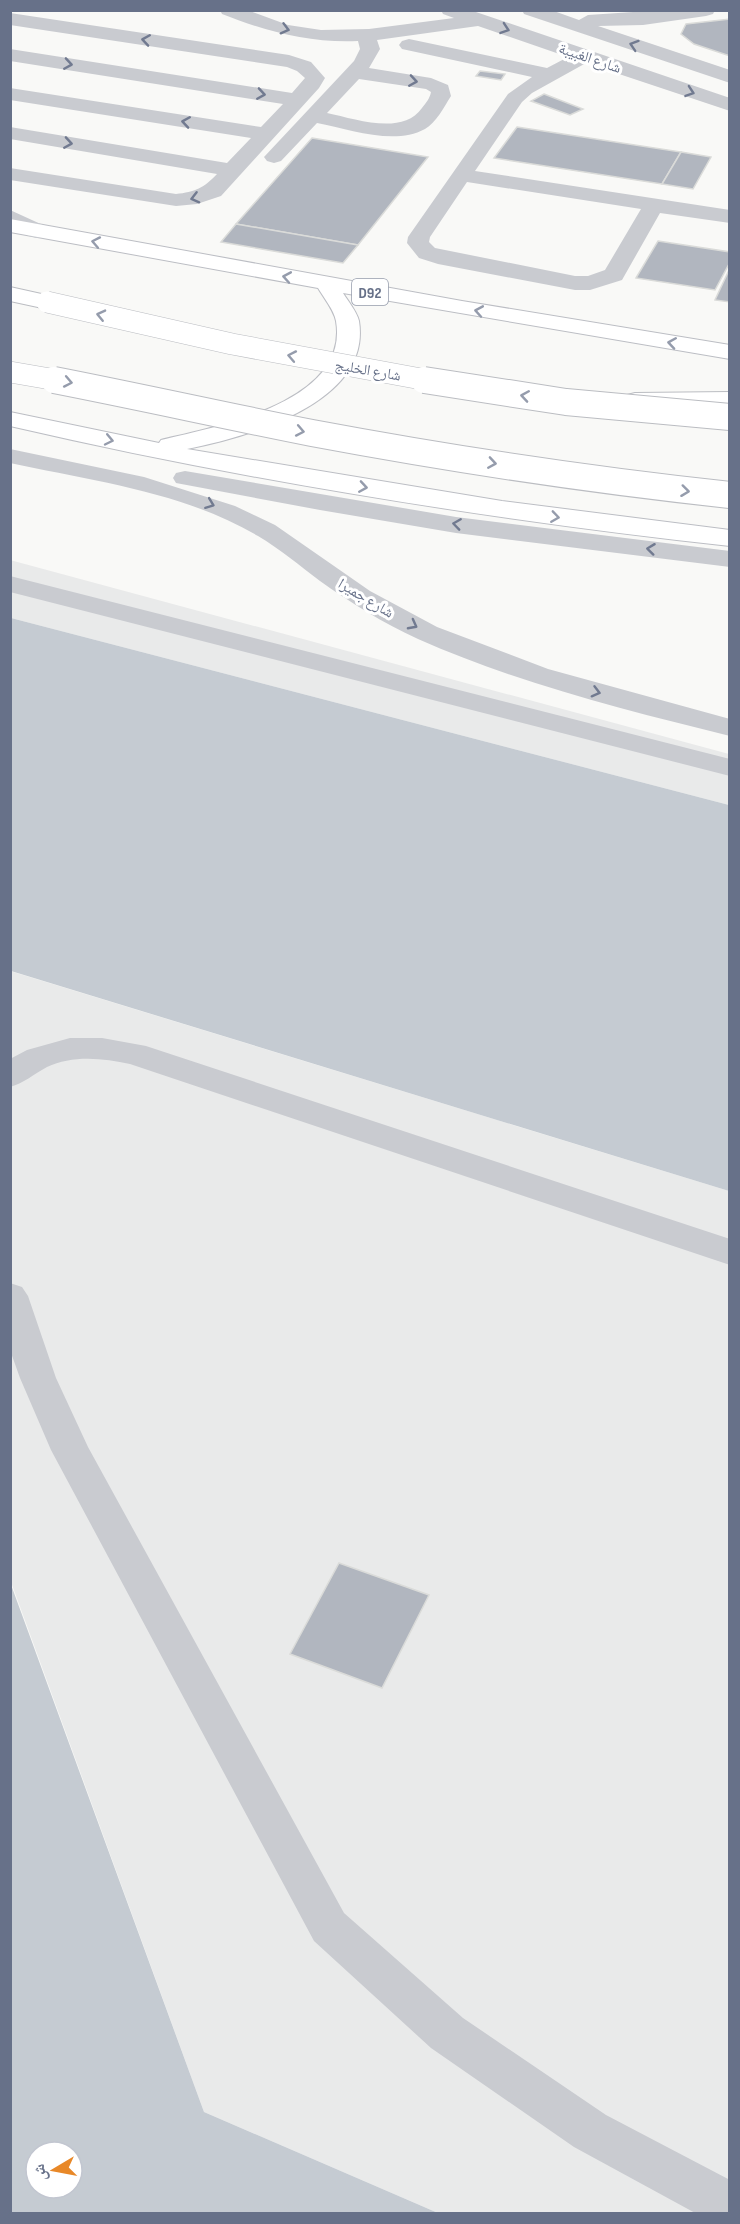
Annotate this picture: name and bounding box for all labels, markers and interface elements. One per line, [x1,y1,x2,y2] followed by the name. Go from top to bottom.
[279,22,290,34] one-way arrow
[499,22,510,35] one-way arrow
[142,34,151,46] one-way arrow
[556,39,624,78] street label: شارع الغبيبة
[629,40,640,52] one-way arrow
[64,58,73,70] one-way arrow
[409,74,418,86] one-way arrow
[684,85,695,97] one-way arrow
[256,88,266,100] one-way arrow
[181,116,191,128] one-way arrow
[64,136,73,148] one-way arrow
[190,190,200,203] one-way arrow
[91,236,101,249] one-way arrow
[283,271,293,284] one-way arrow
[352,279,388,305] road number: D92
[475,305,485,318] one-way arrow
[96,309,106,322] one-way arrow
[667,338,676,350] one-way arrow
[287,350,297,363] one-way arrow
[333,355,403,386] street label: شارع الخليج
[63,375,73,388] one-way arrow
[520,391,530,403] one-way arrow
[295,424,305,437] one-way arrow
[104,433,114,446] one-way arrow
[487,456,497,469] one-way arrow
[358,480,367,492] one-way arrow
[681,484,690,496] one-way arrow
[204,497,215,510] one-way arrow
[551,510,560,522] one-way arrow
[453,518,462,530] one-way arrow
[646,544,655,556] one-way arrow
[334,574,397,623] street label: شارع جميرا
[407,618,418,630] one-way arrow
[591,684,601,697] one-way arrow
[24,2140,84,2200] north arrow
[30,2162,52,2182] text: ش

